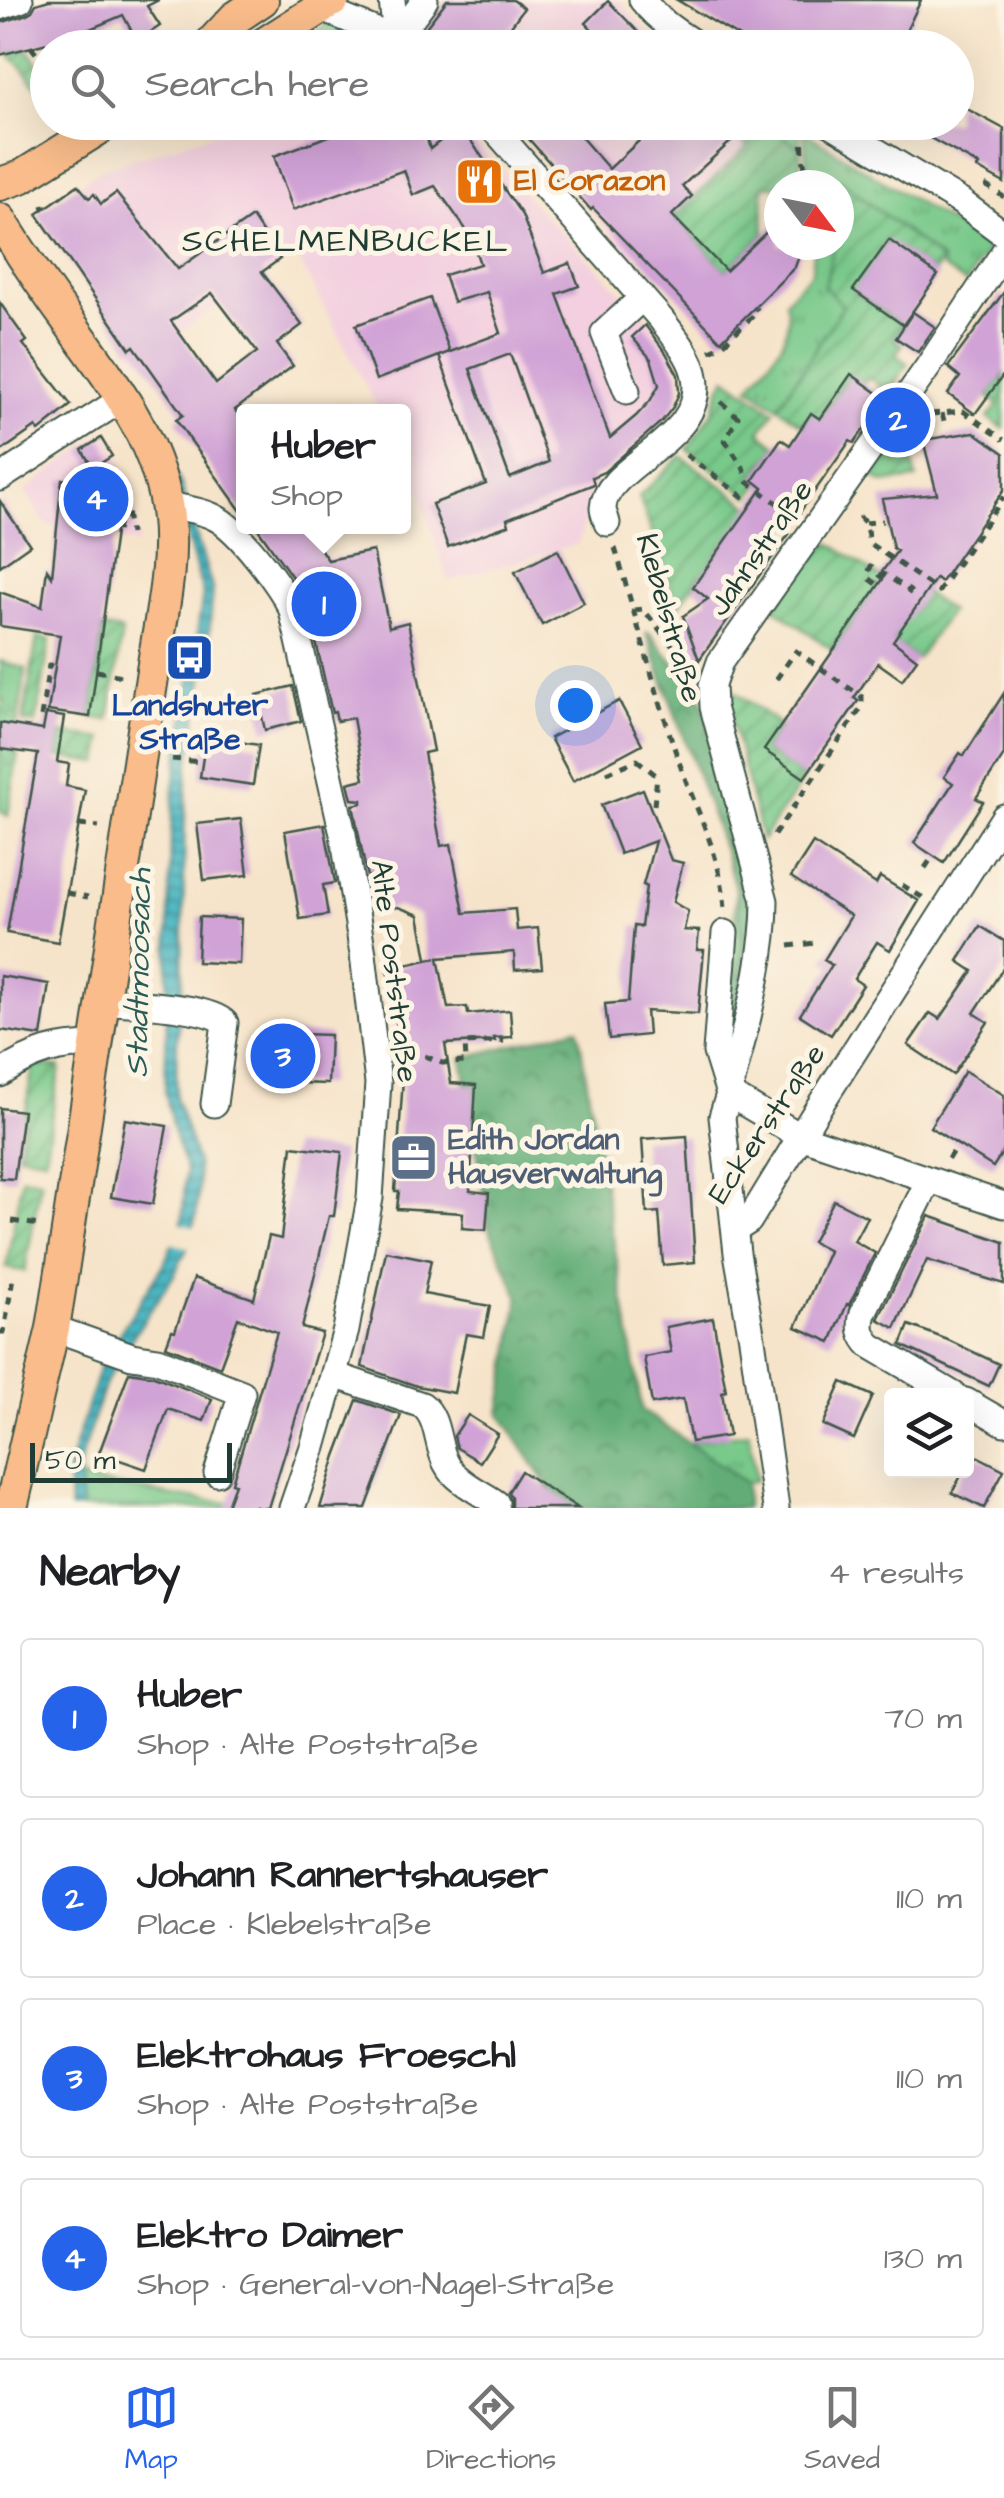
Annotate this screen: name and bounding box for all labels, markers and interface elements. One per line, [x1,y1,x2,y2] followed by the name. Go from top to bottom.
[30,30,974,140] search box
[65,58,120,113] icon: search
[145,59,369,111] text: Search here
[453,155,505,207] restaurant icon: El Corazon
[514,160,665,202] place label: El Corazon
[764,170,854,260] north arrow
[182,219,510,264] district label: SCHELMENBUCKEL
[866,382,930,458] pin: 2
[236,404,411,534] popup
[271,421,376,473] text: Huber
[64,462,128,536] pin: 4
[699,471,823,625] street label: Jahnstraße
[271,473,343,518] text: Shop
[625,529,713,707] street label: Klebelstraße
[292,566,356,642] pin: 1
[164,631,216,683] bus stop icon: Landshuter Straße
[550,680,601,731] your location
[112,685,269,761] place label: Landshuter Straße
[360,857,428,1085] street label: Alte Poststraße
[115,867,163,1078] water label: Stadtmoosach
[250,1018,316,1094] pin: 3
[698,1036,836,1212] street label: Eckerstraße
[448,1119,663,1197] place label: Edith Jordan Hausverwaltung
[387,1131,439,1183] office icon: Edith Jordan Hausverwaltung
[884,1388,974,1478] map controls
[884,1388,974,1478] button: layers
[30,1438,232,1482] scale bar
[45,1441,116,1480] text: 50 m
[40,1544,180,1602] text: Nearby
[828,1551,964,1596] text: 4 results
[137,1670,242,1722] text: Huber
[72,1696,77,1741] text: 1
[884,1696,962,1741] text: 70 m
[137,1722,478,1767] text: Shop · Alte Poststraße
[137,1850,548,1902] text: Johann Rannertshauser
[65,1876,84,1921] text: 2
[896,1876,962,1921] text: 110 m
[137,1902,431,1947] text: Place · Klebelstraße
[137,2030,516,2082] text: Elektrohaus Froeschl
[66,2056,83,2101] text: 3
[896,2056,962,2101] text: 110 m
[137,2082,478,2127] text: Shop · Alte Poststraße
[137,2210,403,2262] text: Elektro Daimer
[64,2236,85,2281] text: 4
[884,2236,962,2281] text: 130 m
[137,2262,614,2307] text: Shop · General-von-Nagel-Straße
[124,2380,179,2479] tab: Map
[426,2380,556,2479] tab: Directions
[804,2380,880,2479] tab: Saved

